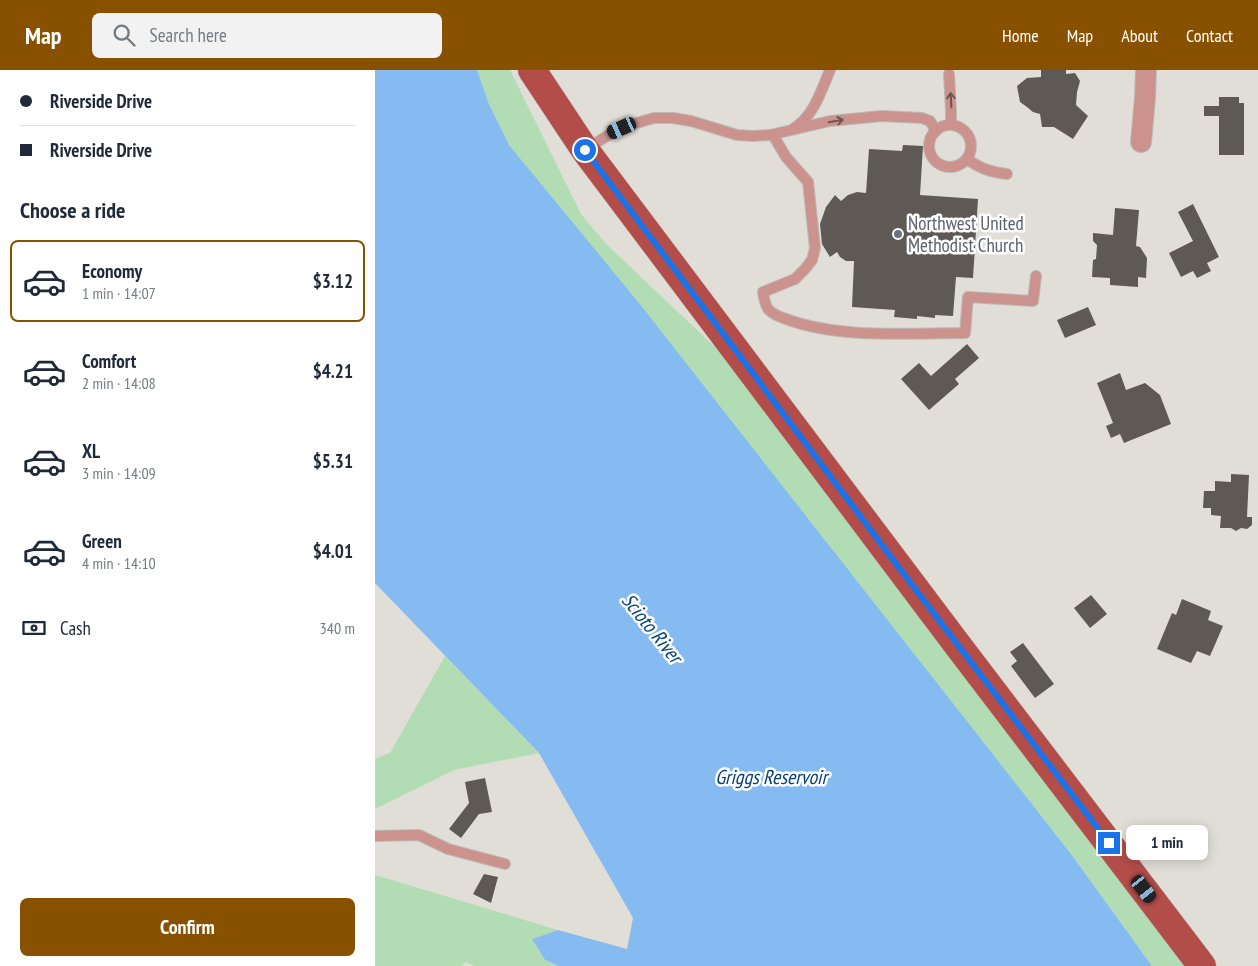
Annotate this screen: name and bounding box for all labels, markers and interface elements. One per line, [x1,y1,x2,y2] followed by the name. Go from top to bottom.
[92,13,442,58] search box
[25,20,62,51] text: Map
[110,21,138,49] icon: search
[150,23,227,47] text: Search here
[1002,24,1039,47] text: Home
[1067,24,1093,47] text: Map
[1121,24,1158,47] text: About
[1186,24,1233,47] text: Contact
[50,89,152,113] text: Riverside Drive
[946,92,955,108] one-way arrow
[605,115,638,141] car
[827,115,843,125] one-way arrow
[50,138,152,162] text: Riverside Drive
[574,139,596,161] route start
[20,196,125,224] text: Choose a ride
[908,211,1024,257] place label: Northwest United Methodist Church
[892,228,904,240] marker: Northwest United Methodist Church
[22,259,67,304] icon: car
[82,259,142,283] text: Economy
[313,269,353,293] text: $3.12
[82,283,156,303] text: 1 min · 14:07
[22,349,67,394] icon: car
[82,349,136,373] text: Comfort
[313,359,353,383] text: $4.21
[82,373,156,393] text: 2 min · 14:08
[22,439,67,484] icon: car
[82,439,100,463] text: XL
[313,449,353,473] text: $5.31
[82,463,156,483] text: 3 min · 14:09
[22,529,67,574] icon: car
[82,529,122,553] text: Green
[313,539,353,563] text: $4.01
[82,553,156,573] text: 4 min · 14:10
[616,588,690,670] water label: Scioto River
[20,614,48,642] icon: cash
[60,616,91,640] text: Cash
[320,618,355,638] text: 340 m
[715,764,829,790] water label: Griggs Reservoir
[1127,826,1209,860] callout: 1 min
[1098,832,1120,854] route end
[1151,832,1183,852] text: 1 min
[1128,873,1159,905] car
[20,898,355,956] button: Confirm

